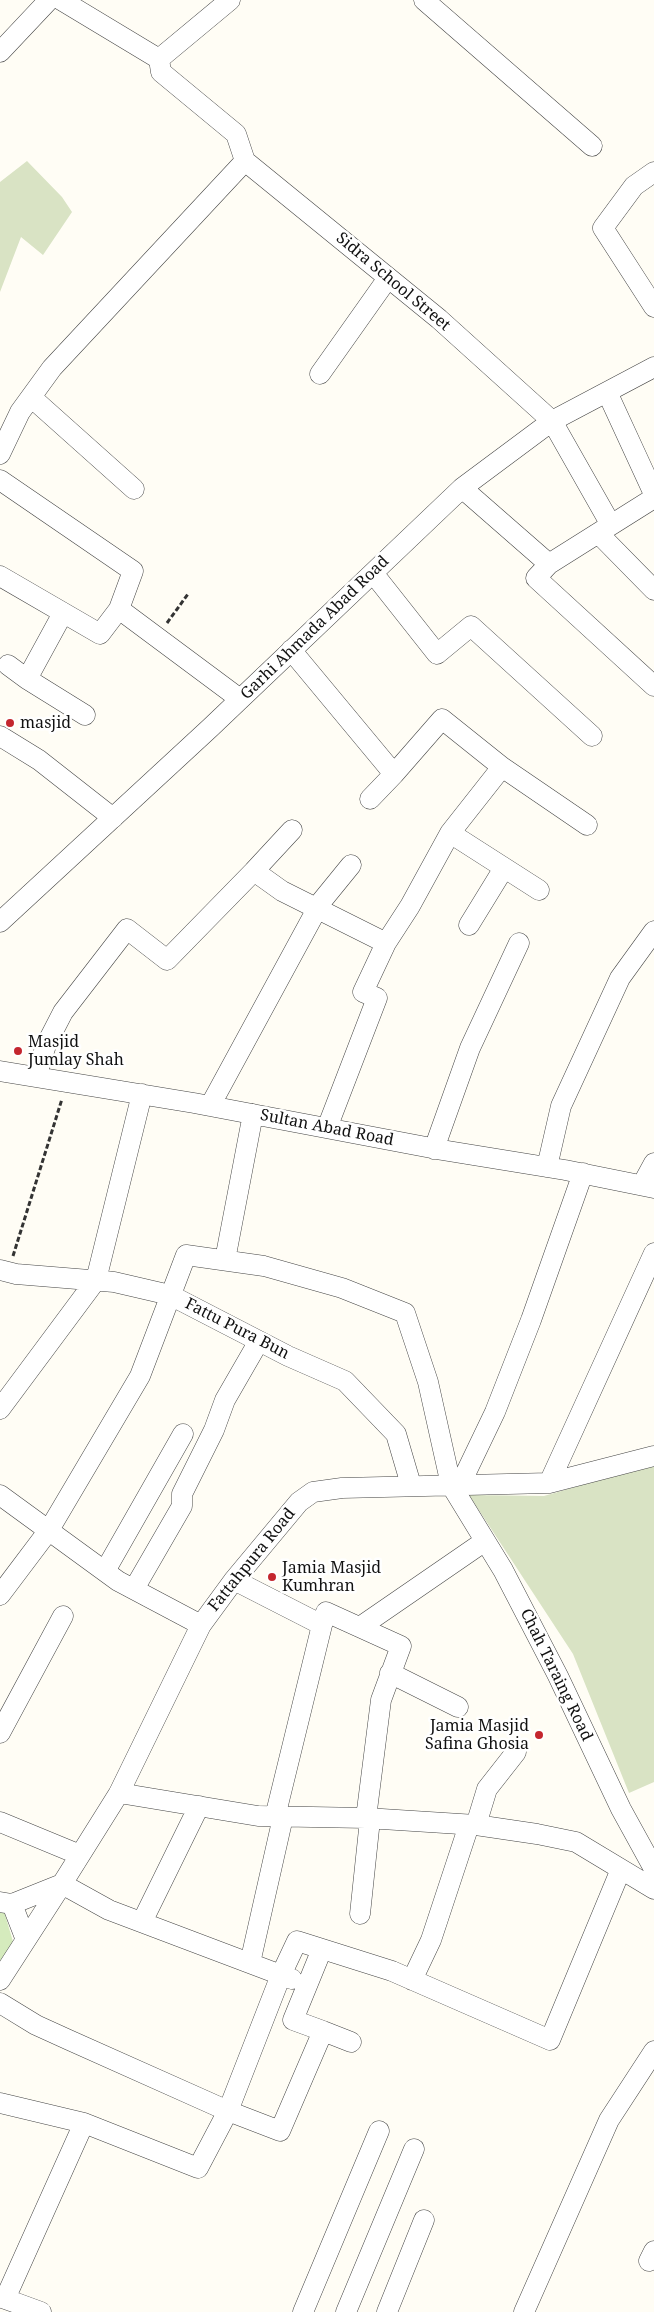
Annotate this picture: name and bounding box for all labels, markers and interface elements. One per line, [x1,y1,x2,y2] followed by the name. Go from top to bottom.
[332,229,454,335] street label: Sidra School Street
[237,552,393,704] street label: Garhi Ahmada Abad Road
[20,713,71,733] place label: masjid
[4,717,16,729] marker: masjid
[28,1032,124,1070] place label: Masjid Jumlay Shah
[12,1045,24,1057] marker: Masjid Jumlay Shah
[259,1106,395,1150] street label: Sultan Abad Road
[182,1294,292,1364] street label: Fattu Pura Bun
[205,1505,299,1615] street label: Fattahpura Road
[282,1558,381,1596] place label: Jamia Masjid Kumhran
[266,1571,278,1583] marker: Jamia Masjid Kumhran
[516,1606,596,1744] street label: Chah Taraing Road
[425,1716,529,1754] place label: Jamia Masjid Safina Ghosia
[533,1729,545,1741] marker: Jamia Masjid Safina Ghosia

